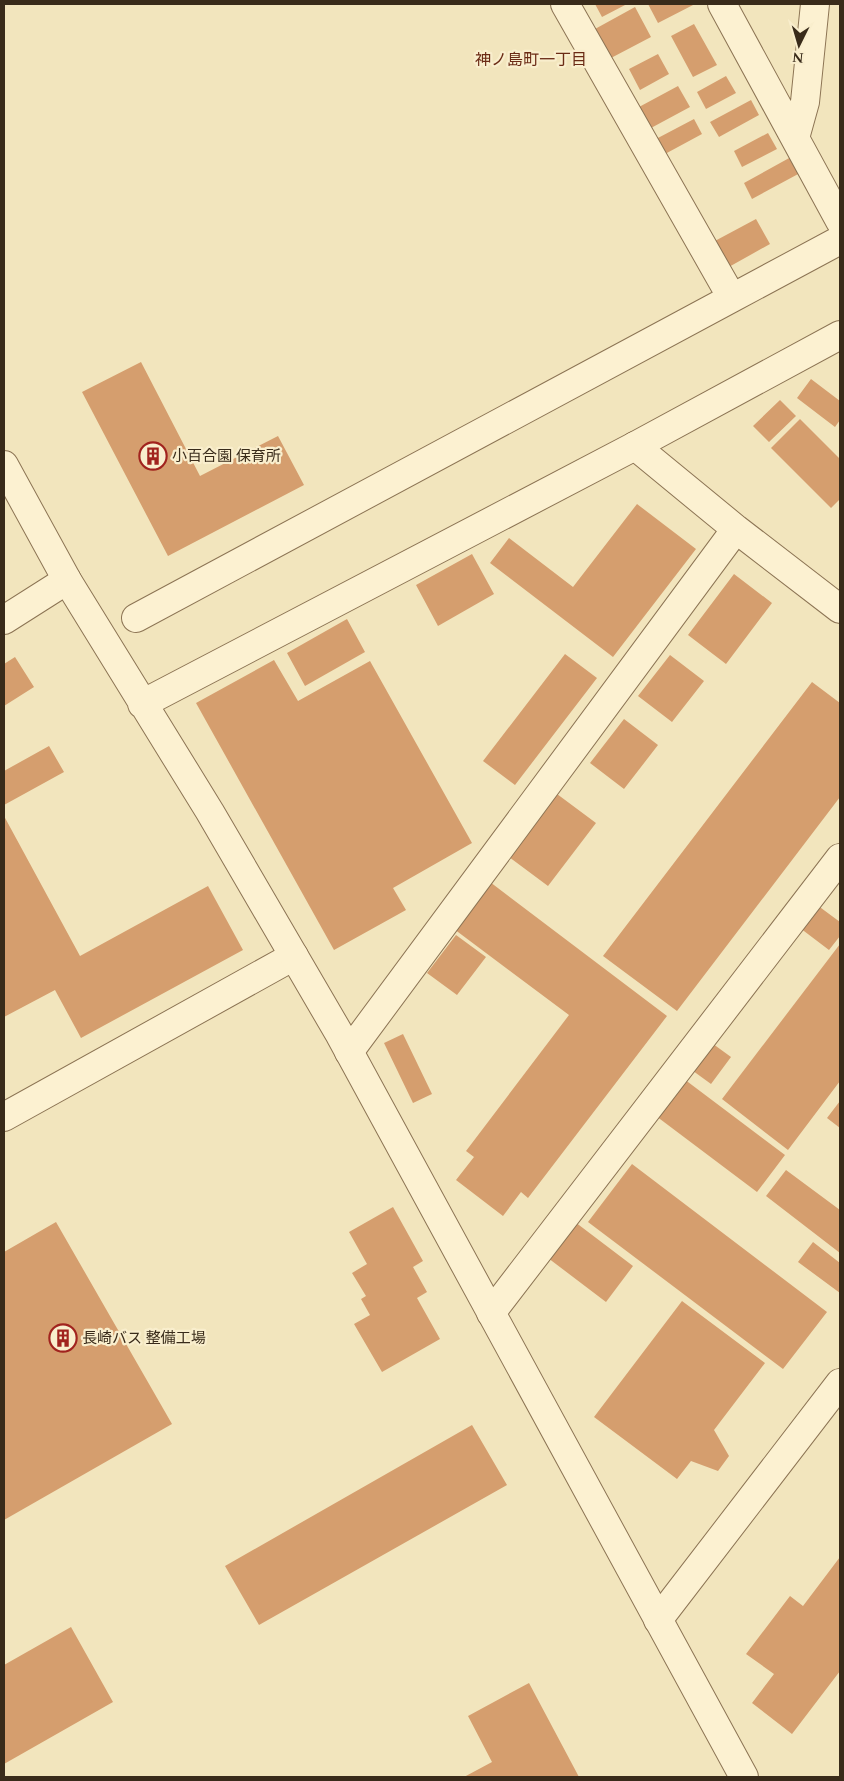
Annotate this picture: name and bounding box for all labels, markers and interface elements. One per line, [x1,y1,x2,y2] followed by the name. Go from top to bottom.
[774,20,824,70] north arrow
[791,46,805,68] text: N
[475,48,587,72] district label: 神ノ島町一丁目
[138,441,168,471] building icon: 小百合園 保育所
[172,445,281,468] place label: 小百合園 保育所
[48,1323,78,1353] building icon: 長崎バス 整備工場
[82,1327,206,1350] place label: 長崎バス 整備工場

